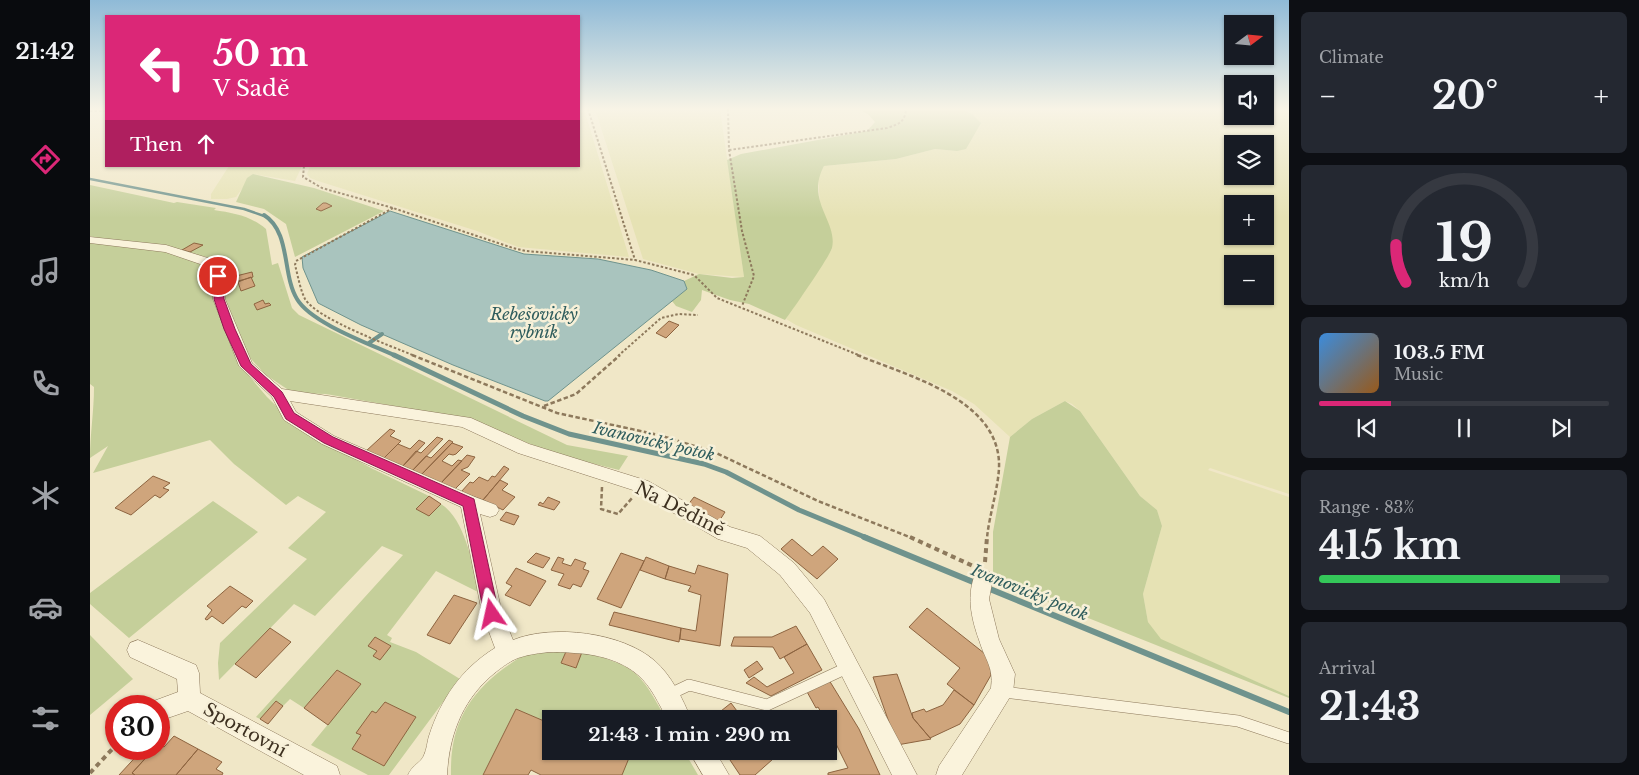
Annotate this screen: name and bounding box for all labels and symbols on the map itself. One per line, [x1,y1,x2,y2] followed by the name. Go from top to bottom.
[1224,15,1274,65] north arrow
[197,255,239,297] pin
[489,304,579,342] water label: Rebešovický rybník
[590,417,717,465] water label: Ivanovický potok
[631,477,729,541] street label: Na Dědině
[968,559,1091,625] water label: Ivanovický potok
[465,587,517,639] position arrow
[105,695,170,760] speed limit sign: 30
[200,698,291,762] street label: Sportovní

